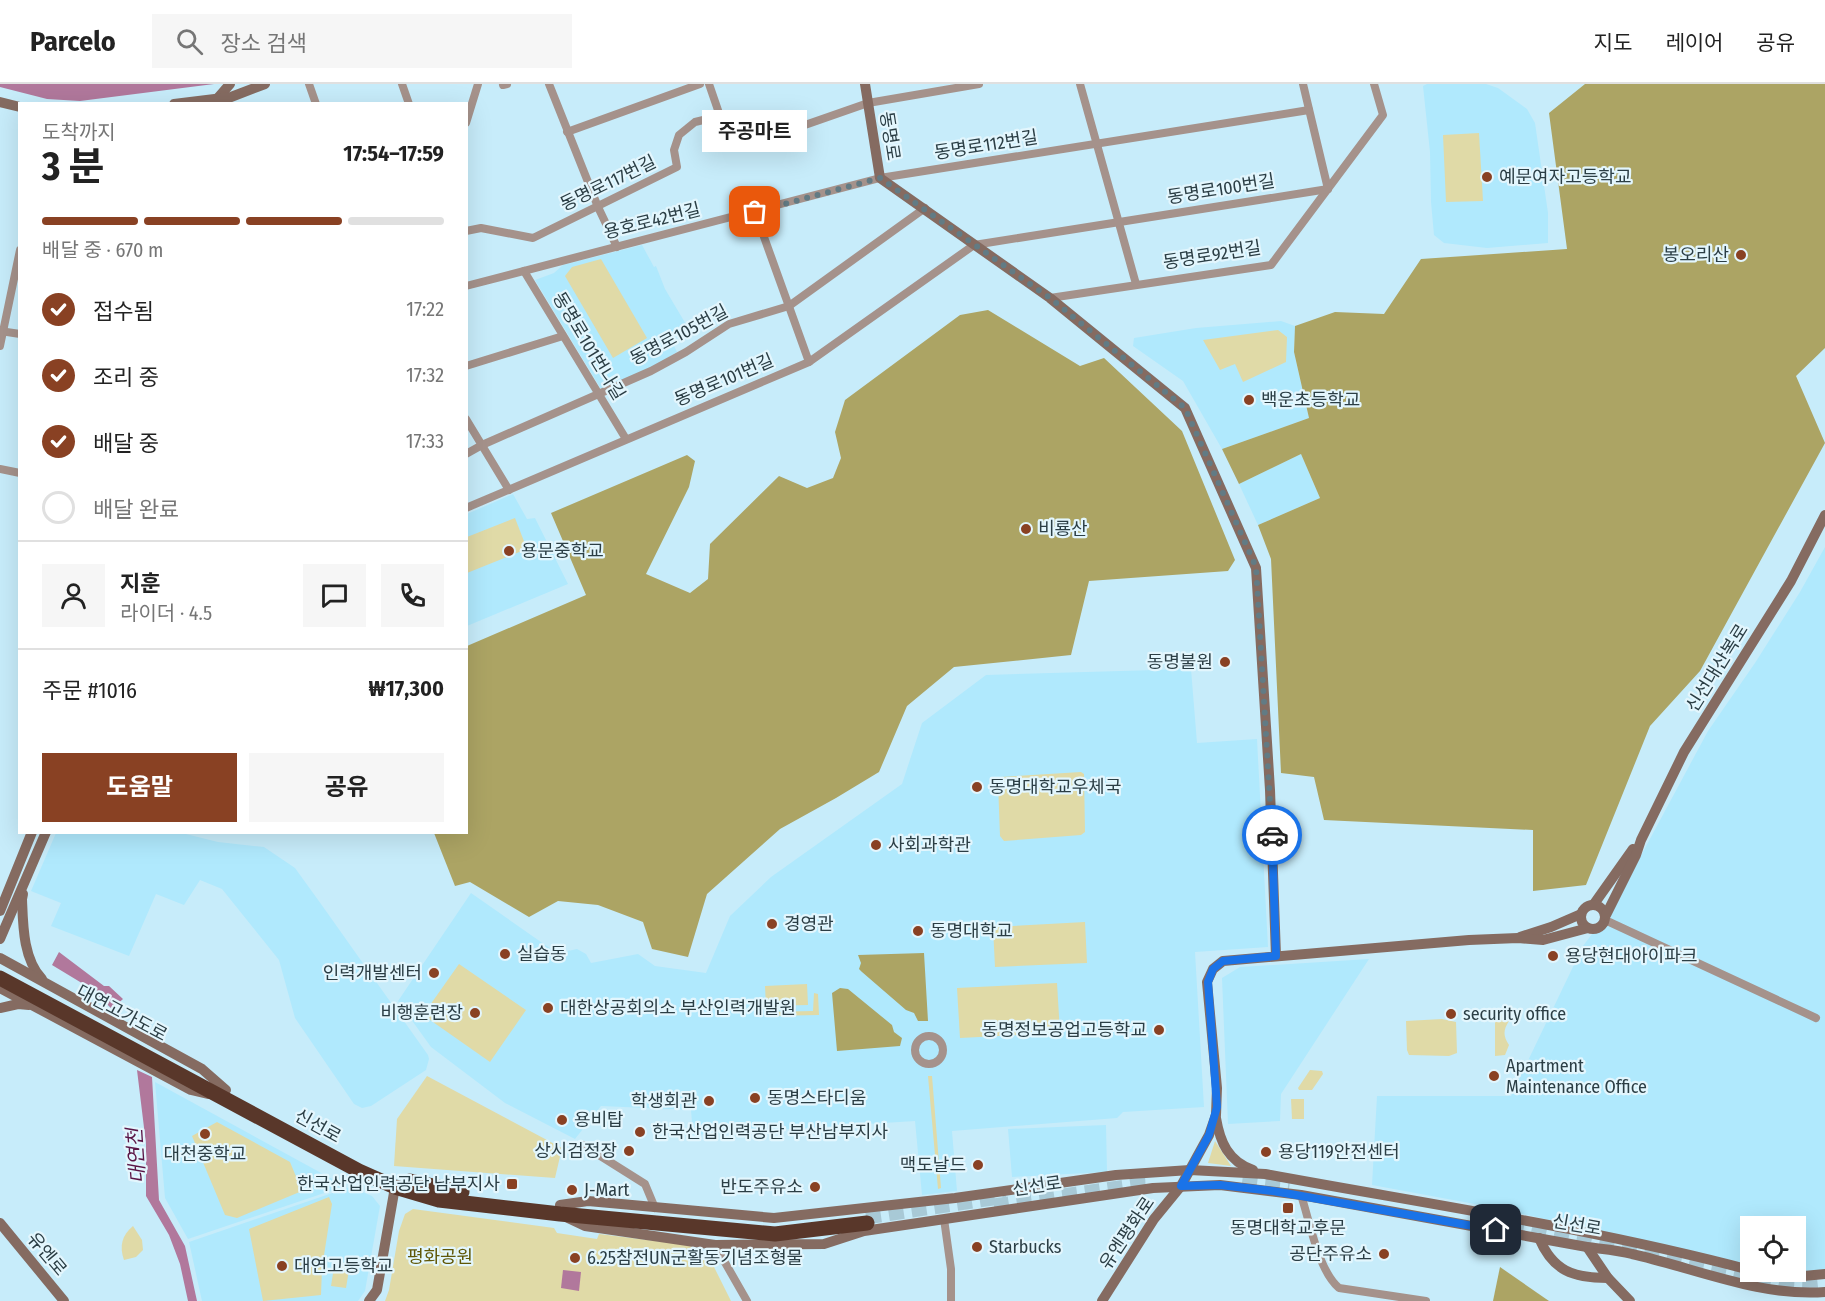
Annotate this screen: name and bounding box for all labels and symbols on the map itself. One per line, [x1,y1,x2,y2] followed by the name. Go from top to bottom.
[702,110,807,152] callout: 주공마트
[875,110,905,162] street label: 동명로
[933,126,1039,164] street label: 동명로112번길
[556,150,660,216] street label: 동명로117번길
[1499,166,1631,188] place label: 예문여자고등학교
[1166,170,1276,208] street label: 동명로100번길
[1480,170,1494,184] marker: 예문여자고등학교
[729,186,780,237] pin
[601,198,703,244] street label: 용호로42번길
[1161,236,1263,274] street label: 동명로92번길
[1663,244,1729,266] place label: 봉오리산
[1734,248,1748,262] marker: 봉오리산
[548,288,630,404] street label: 동명로101번나길
[626,300,732,370] street label: 동명로105번길
[671,349,777,411] street label: 동명로101번길
[1261,389,1360,411] place label: 백운초등학교
[1242,393,1256,407] marker: 백운초등학교
[1038,518,1088,540] place label: 비룡산
[1019,522,1033,536] marker: 비룡산
[521,540,604,562] place label: 용문중학교
[502,544,516,558] marker: 용문중학교
[1681,620,1753,716] street label: 신선대산복로
[1147,651,1213,673] place label: 동명불원
[1218,655,1232,669] marker: 동명불원
[989,776,1121,798] place label: 동명대학교우체국
[970,780,984,794] marker: 동명대학교우체국
[1242,805,1302,865] courier
[888,834,971,856] place label: 사회과학관
[869,838,883,852] marker: 사회과학관
[784,913,834,935] place label: 경영관
[765,917,779,931] marker: 경영관
[930,920,1013,942] place label: 동명대학교
[911,924,925,938] marker: 동명대학교
[517,943,567,965] place label: 실습동
[1565,945,1697,967] place label: 용당현대아이파크
[498,947,512,961] marker: 실습동
[1546,949,1560,963] marker: 용당현대아이파크
[323,962,422,984] place label: 인력개발센터
[427,966,441,980] marker: 인력개발센터
[73,980,171,1046] street label: 대연고가도로
[560,997,796,1019] place label: 대한상공회의소 부산인력개발원
[541,1001,555,1015] marker: 대한상공회의소 부산인력개발원
[380,1002,463,1024] place label: 비행훈련장
[1463,1003,1566,1025] place label: security office
[468,1006,482,1020] marker: 비행훈련장
[1444,1007,1458,1021] marker: security office
[981,1019,1147,1041] place label: 동명정보공업고등학교
[1152,1023,1166,1037] marker: 동명정보공업고등학교
[1506,1055,1647,1098] place label: Apartment Maintenance Office
[1487,1069,1501,1083] marker: Apartment Maintenance Office
[767,1087,866,1109] place label: 동명스타디움
[631,1090,697,1112] place label: 학생회관
[748,1091,762,1105] marker: 동명스타디움
[702,1094,716,1108] marker: 학생회관
[291,1104,345,1148] street label: 신선로
[574,1109,624,1131] place label: 용비탑
[555,1113,569,1127] marker: 용비탑
[652,1121,889,1143] place label: 한국산업인력공단 부산남부지사
[122,1125,150,1184] water label: 대연천
[633,1125,647,1139] marker: 한국산업인력공단 부산남부지사
[198,1127,212,1141] marker: 대천중학교
[534,1140,617,1162] place label: 상시검정장
[1278,1141,1400,1163] place label: 용당119안전센터
[164,1143,246,1165] place label: 대천중학교
[622,1144,636,1158] marker: 상시검정장
[1259,1145,1273,1159] marker: 용당119안전센터
[900,1154,966,1176] place label: 맥도날드
[971,1158,985,1172] marker: 맥도날드
[1011,1172,1063,1200] street label: 신선로
[297,1173,500,1195] place label: 한국산업인력공단 남부지사
[720,1176,803,1198] place label: 반도주유소
[505,1177,519,1191] marker: 한국산업인력공단 남부지사
[584,1179,629,1201] place label: J-Mart
[808,1180,822,1194] marker: 반도주유소
[565,1183,579,1197] marker: J-Mart
[1095,1193,1159,1273] street label: 유엔평화로
[1281,1201,1295,1215] marker: 동명대학교후문
[1470,1204,1521,1255] pin
[1551,1210,1603,1240] street label: 신선로
[1230,1217,1346,1239] place label: 동명대학교후문
[23,1228,71,1280] street label: 유엔로
[989,1236,1062,1258] place label: Starbucks
[970,1240,984,1254] marker: Starbucks
[1289,1243,1372,1265] place label: 공단주유소
[407,1246,473,1268] park label: 평화공원
[587,1247,803,1269] place label: 6.25참전UN군활동기념조형물
[1377,1247,1391,1261] marker: 공단주유소
[568,1251,582,1265] marker: 6.25참전UN군활동기념조형물
[294,1255,393,1277] place label: 대연고등학교
[275,1259,289,1273] marker: 대연고등학교

